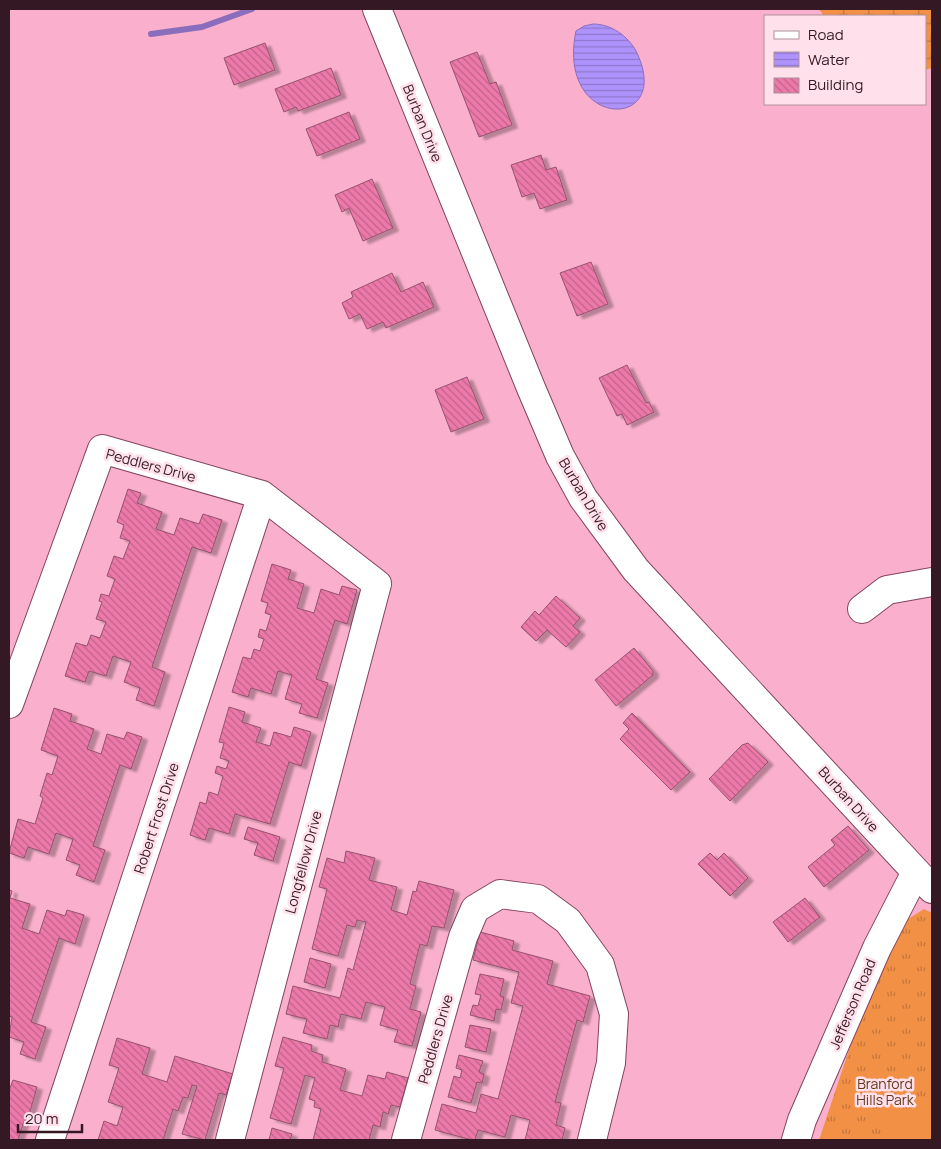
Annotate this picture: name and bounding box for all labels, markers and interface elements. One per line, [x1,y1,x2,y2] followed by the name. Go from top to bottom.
[764,15,926,105] legend
[808,24,844,45] text: Road
[808,49,850,70] text: Water
[808,74,863,95] text: Building
[399,81,447,165] street label: Burban Drive
[104,444,198,486] street label: Peddlers Drive
[555,454,613,534] street label: Burban Drive
[129,760,183,876] street label: Robert Frost Drive
[815,762,883,836] street label: Burban Drive
[280,808,326,916] street label: Longfellow Drive
[824,956,880,1052] street label: Jefferson Road
[413,992,457,1086] street label: Peddlers Drive
[856,1074,915,1109] park label: Branford Hills Park
[18,1102,81,1134] scale bar
[25,1108,58,1129] text: 20 m

